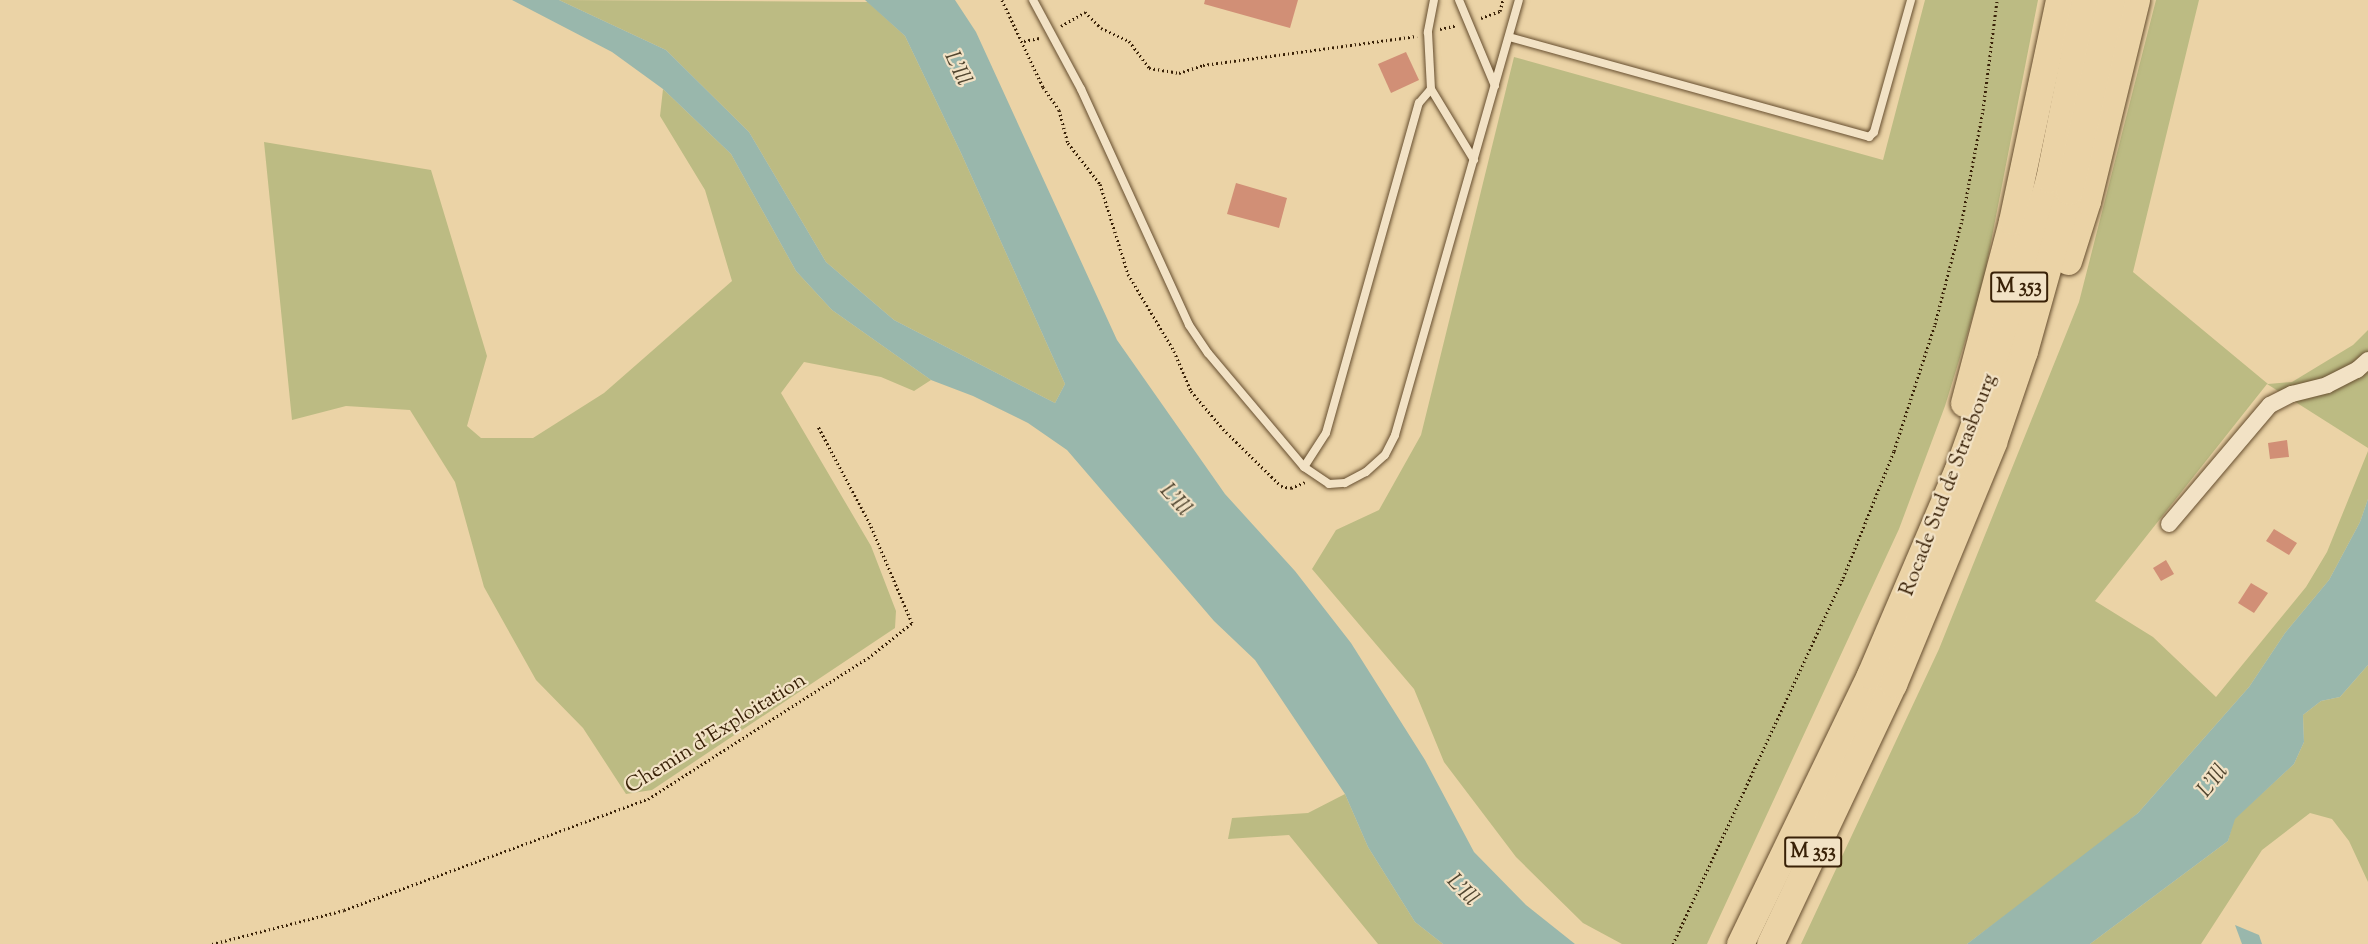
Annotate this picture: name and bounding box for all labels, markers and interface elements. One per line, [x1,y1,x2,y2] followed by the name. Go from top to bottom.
[937,48,975,90] water label: L'Ill
[1989,270,2049,304] road number: M 353
[1895,370,2003,600] street label: Rocade Sud de Strasbourg
[1153,479,1195,523] water label: L'Ill
[621,668,811,800] street label: Chemin d'Exploitation
[2193,760,2235,804] water label: L'Ill
[1783,835,1843,869] road number: M 353
[1439,869,1483,913] water label: L'Ill

